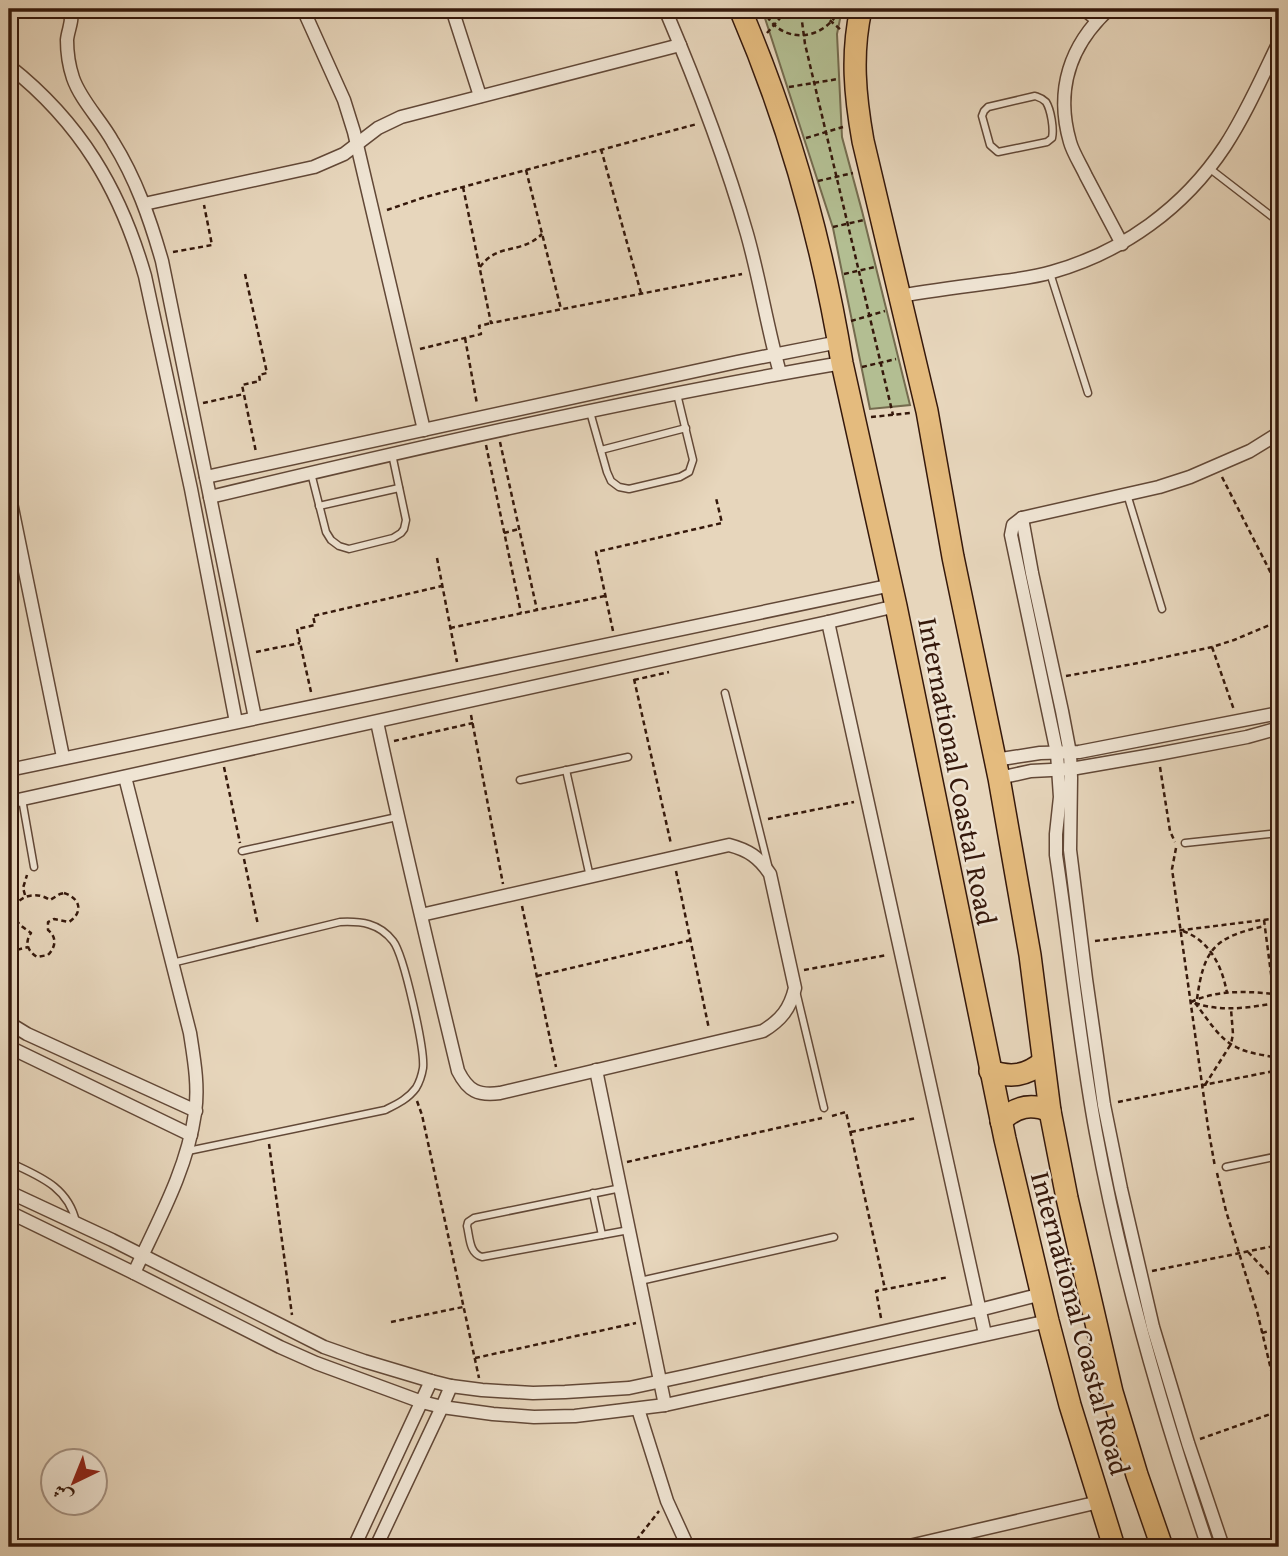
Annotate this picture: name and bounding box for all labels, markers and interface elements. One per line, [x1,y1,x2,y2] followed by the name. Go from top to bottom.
[908,614,1008,928] street label: International Coastal Road
[1021,1167,1141,1479] street label: International Coastal Road
[38,1448,108,1518] north arrow
[46,1478,79,1511] text: ش

